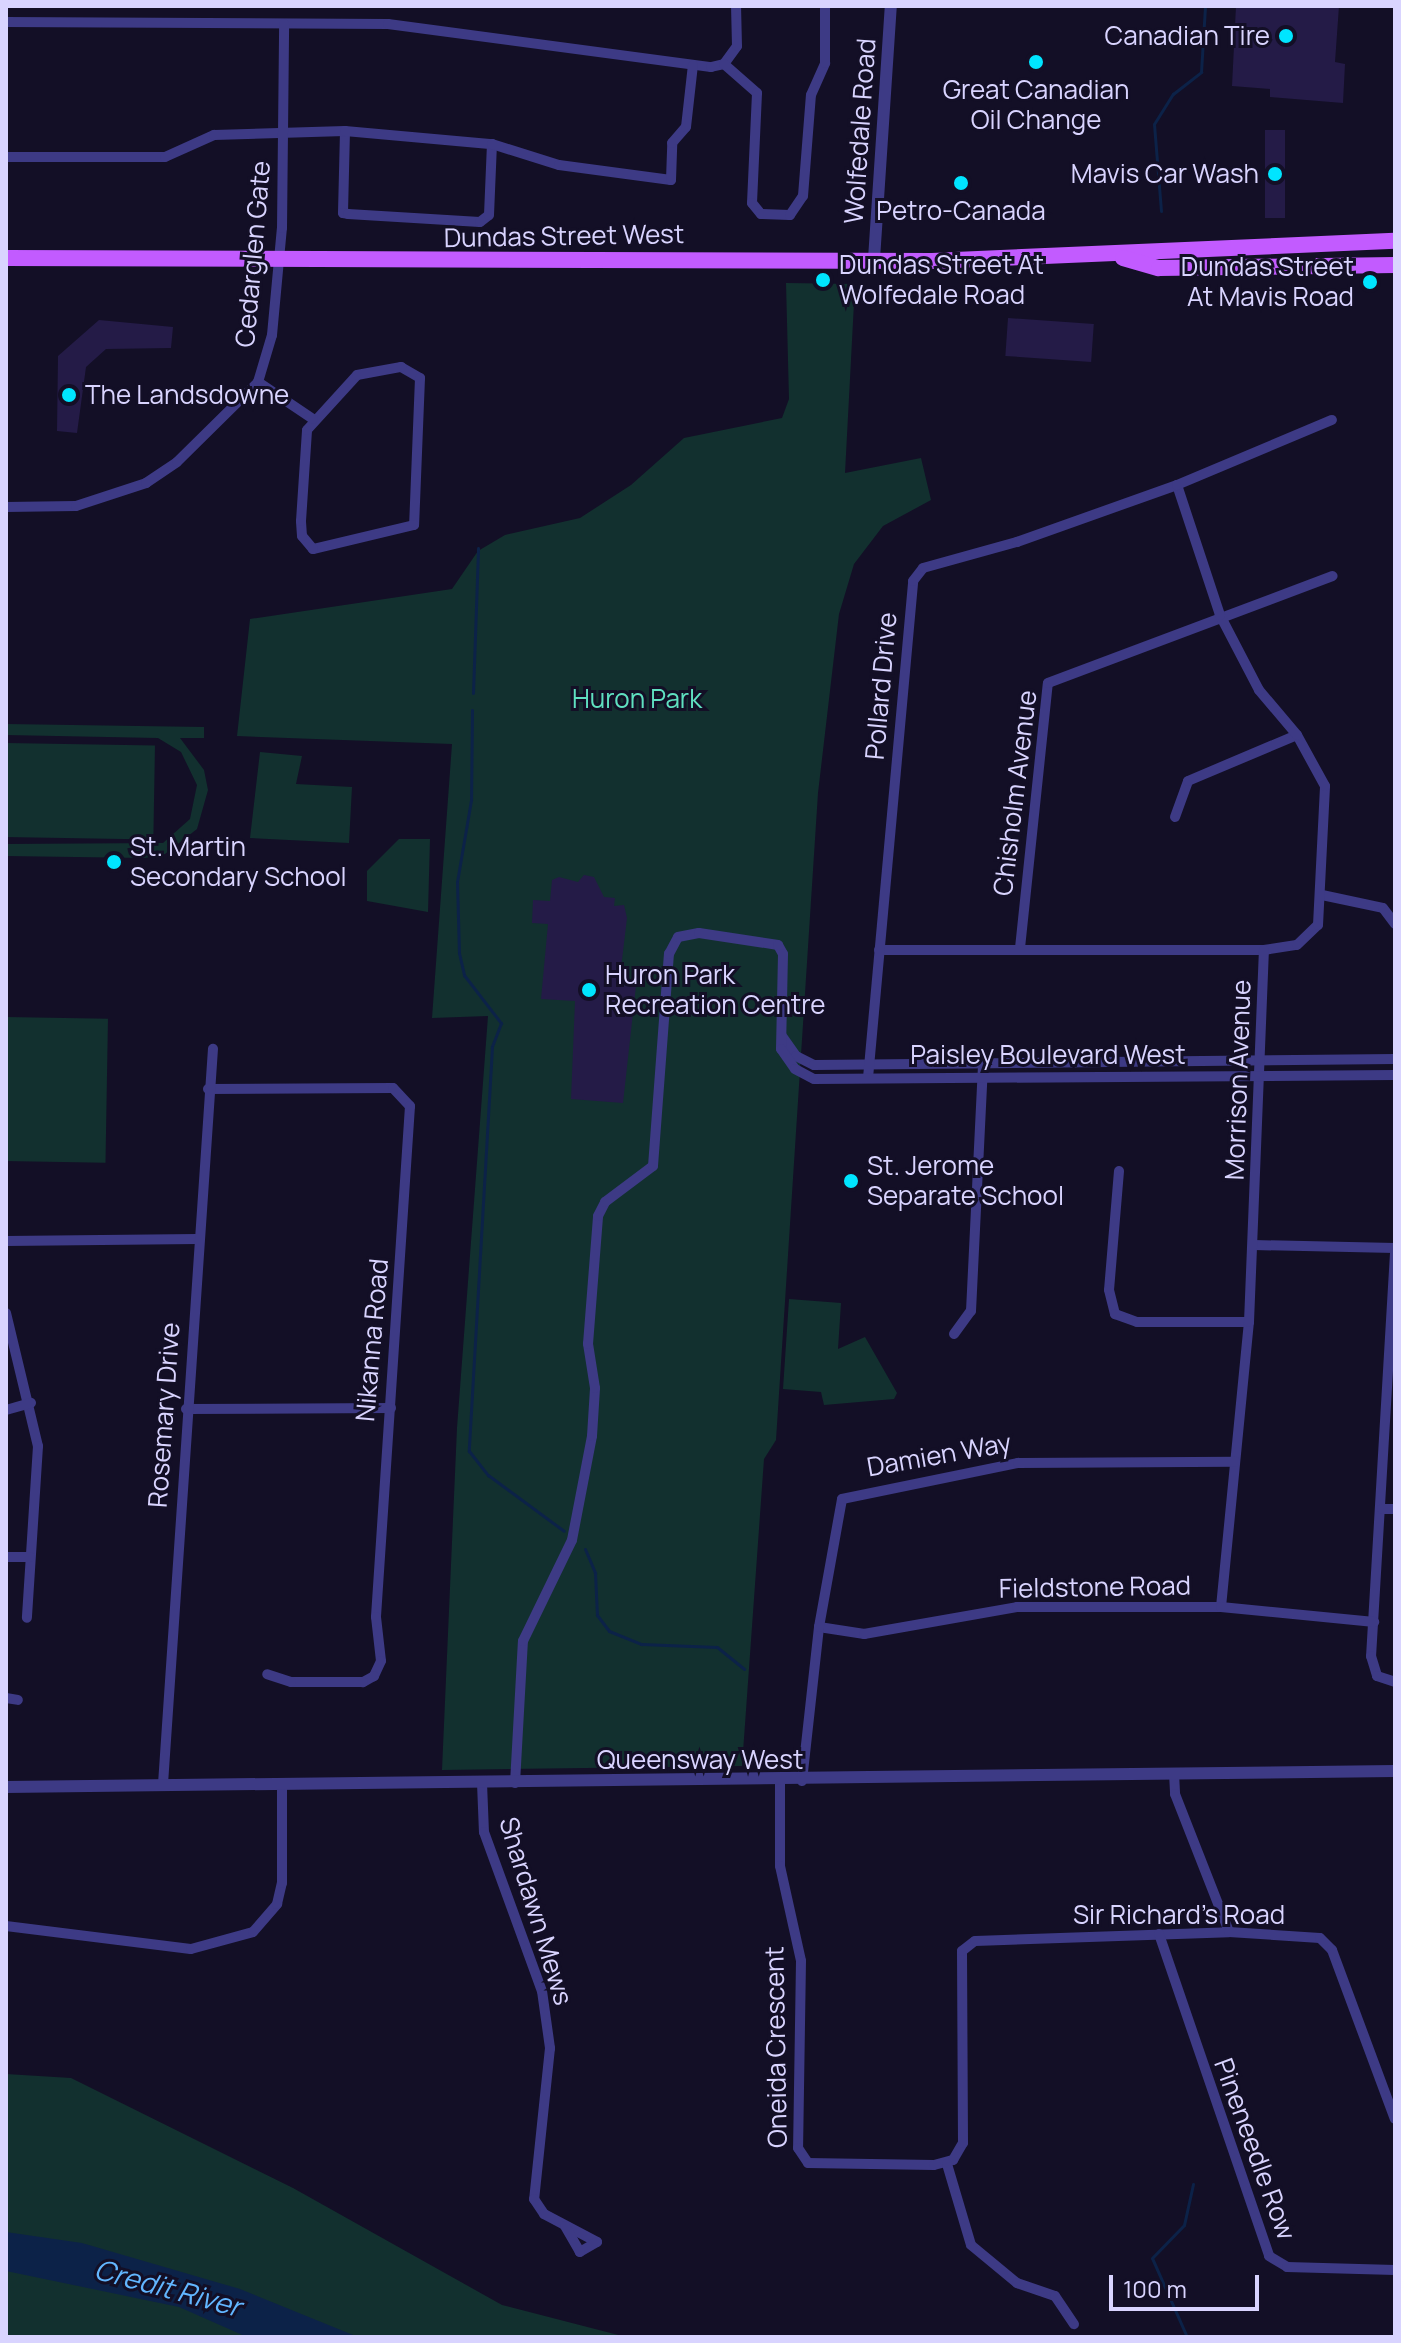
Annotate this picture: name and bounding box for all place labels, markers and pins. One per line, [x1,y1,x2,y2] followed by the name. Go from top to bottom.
[1105,20,1270,52] place label: Canadian Tire
[1277,27,1295,45] marker: Canadian Tire
[1027,53,1045,71] marker: Great Canadian Oil Change
[943,74,1129,136] place label: Great Canadian Oil Change
[1071,158,1259,190] place label: Mavis Car Wash
[1266,165,1284,183] marker: Mavis Car Wash
[952,174,970,192] marker: Petro-Canada
[876,195,1046,227] place label: Petro-Canada
[839,249,1044,310] place label: Dundas Street At Wolfedale Road
[1181,251,1354,312] place label: Dundas Street At Mavis Road
[814,271,832,289] marker: Dundas Street At Wolfedale Road
[1361,273,1379,291] marker: Dundas Street At Mavis Road
[85,379,289,411] place label: The Landsdowne
[60,386,78,404] marker: The Landsdowne
[130,831,347,892] place label: St. Martin Secondary School
[105,853,123,871] marker: St. Martin Secondary School
[605,959,826,1020] place label: Huron Park Recreation Centre
[580,981,598,999] marker: Huron Park Recreation Centre
[867,1150,1064,1212] place label: St. Jerome Separate School
[842,1172,860,1190] marker: St. Jerome Separate School

